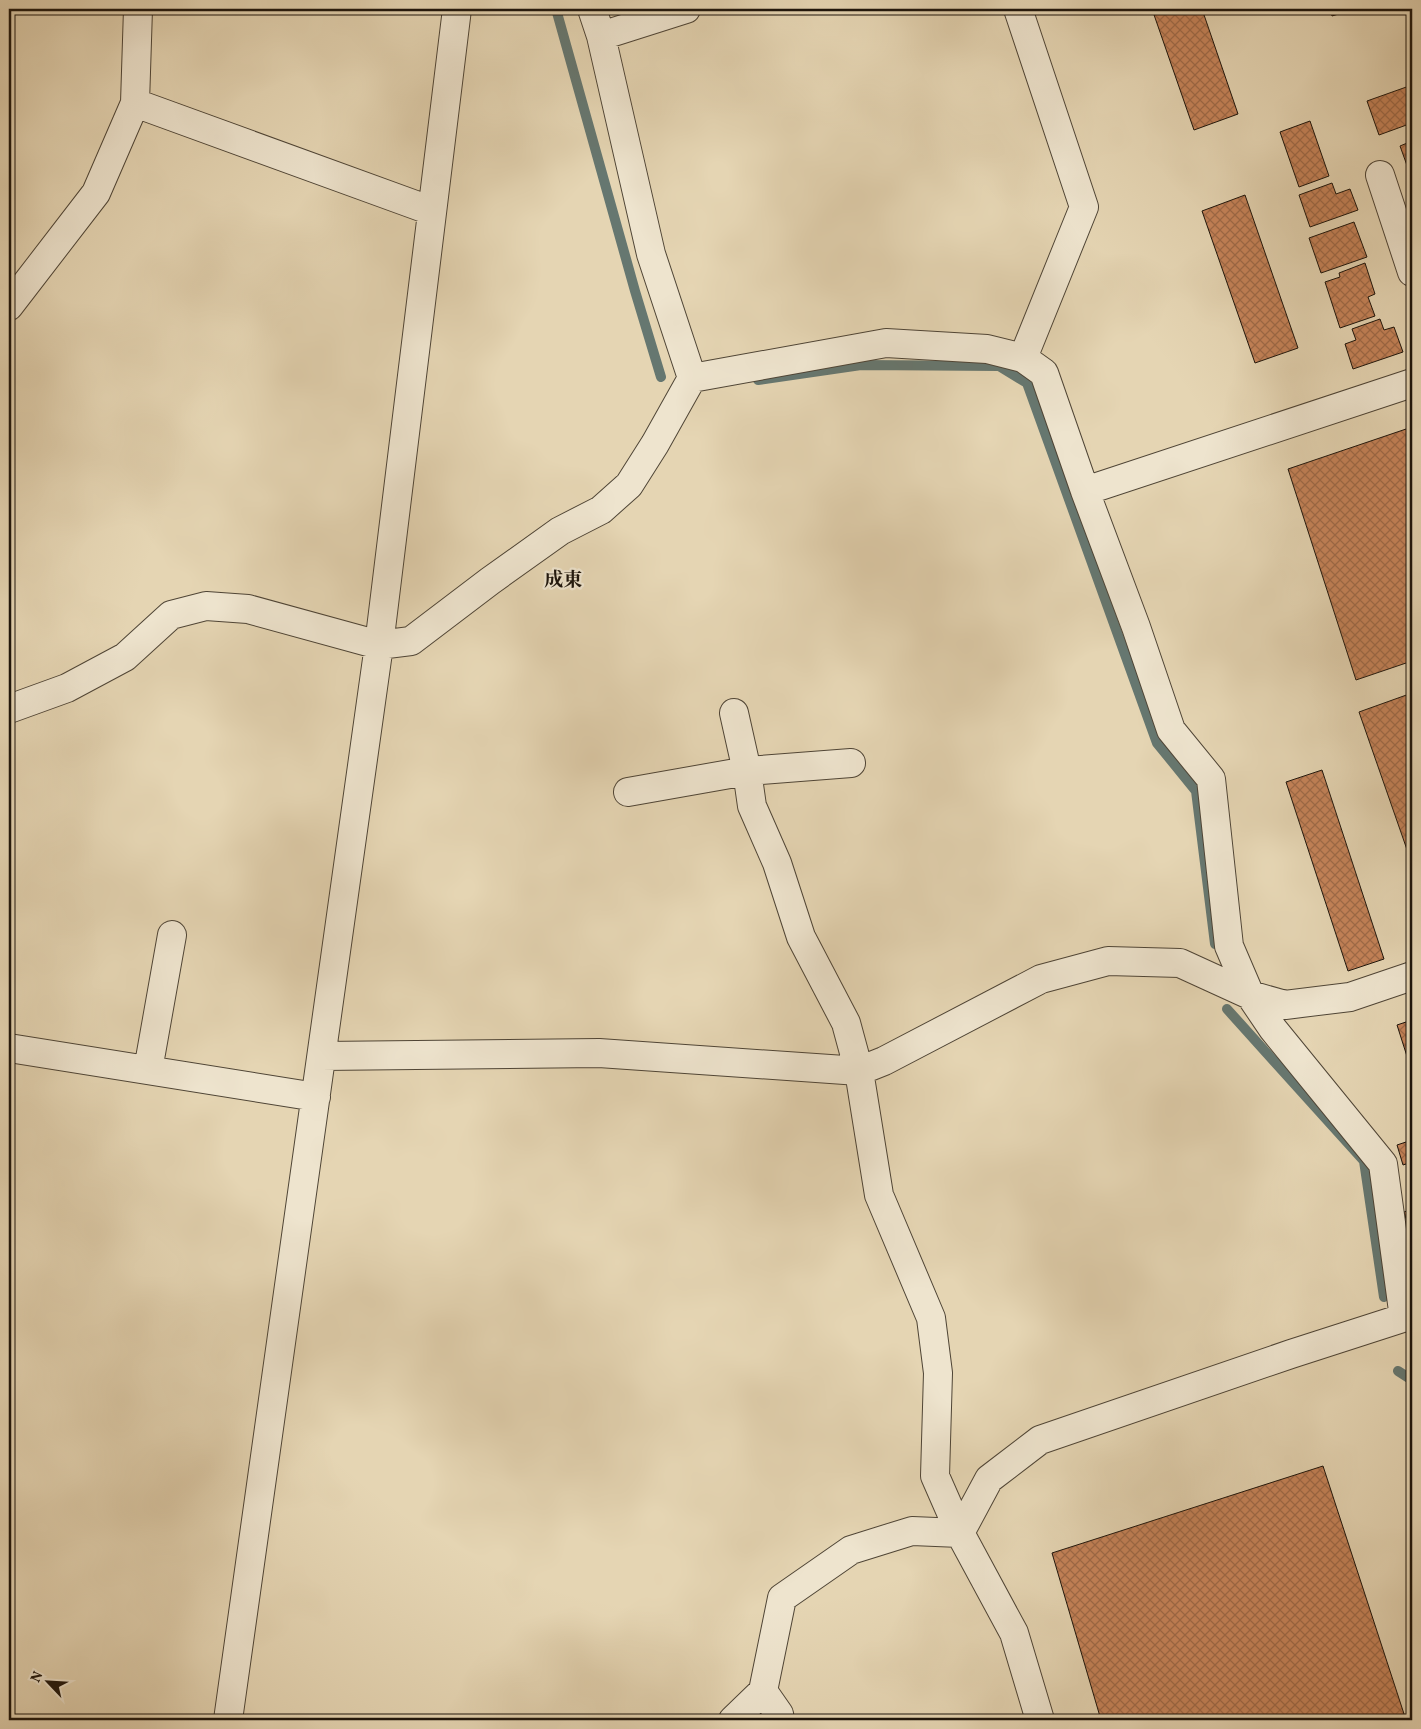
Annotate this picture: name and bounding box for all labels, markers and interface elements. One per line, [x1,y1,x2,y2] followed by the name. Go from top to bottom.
[544,568,582,594] district label: 成東
[22,1656,72,1706] north arrow
[27,1669,48,1686] text: N

